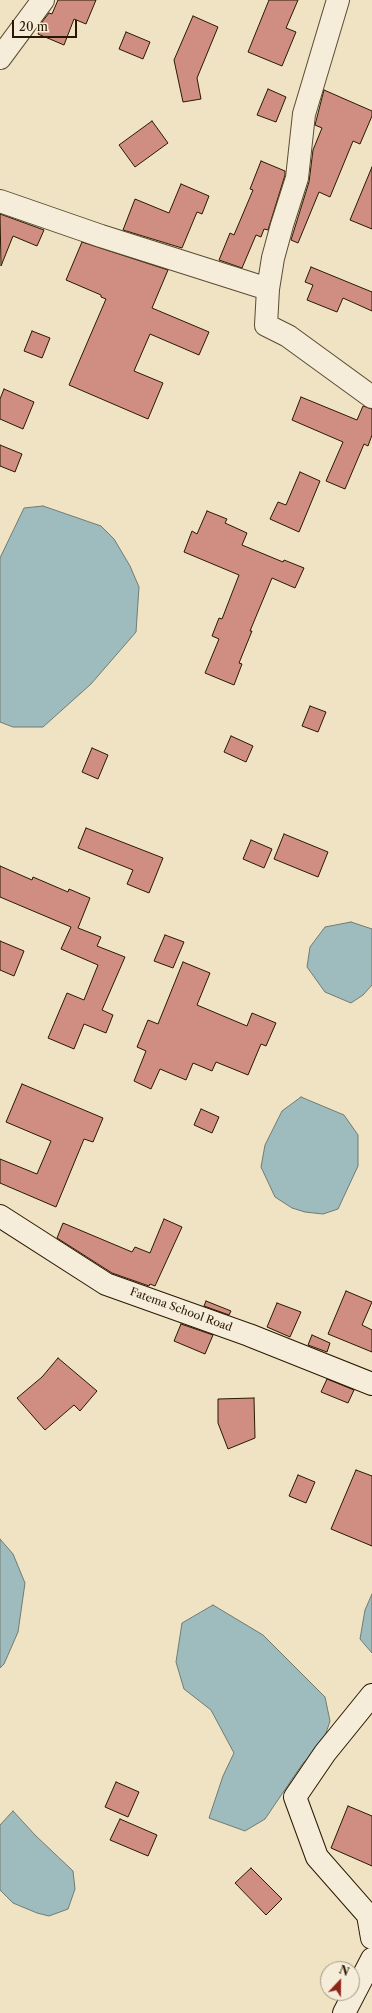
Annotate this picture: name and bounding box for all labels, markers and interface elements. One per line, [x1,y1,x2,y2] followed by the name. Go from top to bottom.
[14,12,79,38] scale bar
[19,19,48,34] text: 20 m
[128,1285,234,1335] street label: Fatema School Road
[320,1961,360,2001] north arrow
[337,1963,351,1979] text: N

